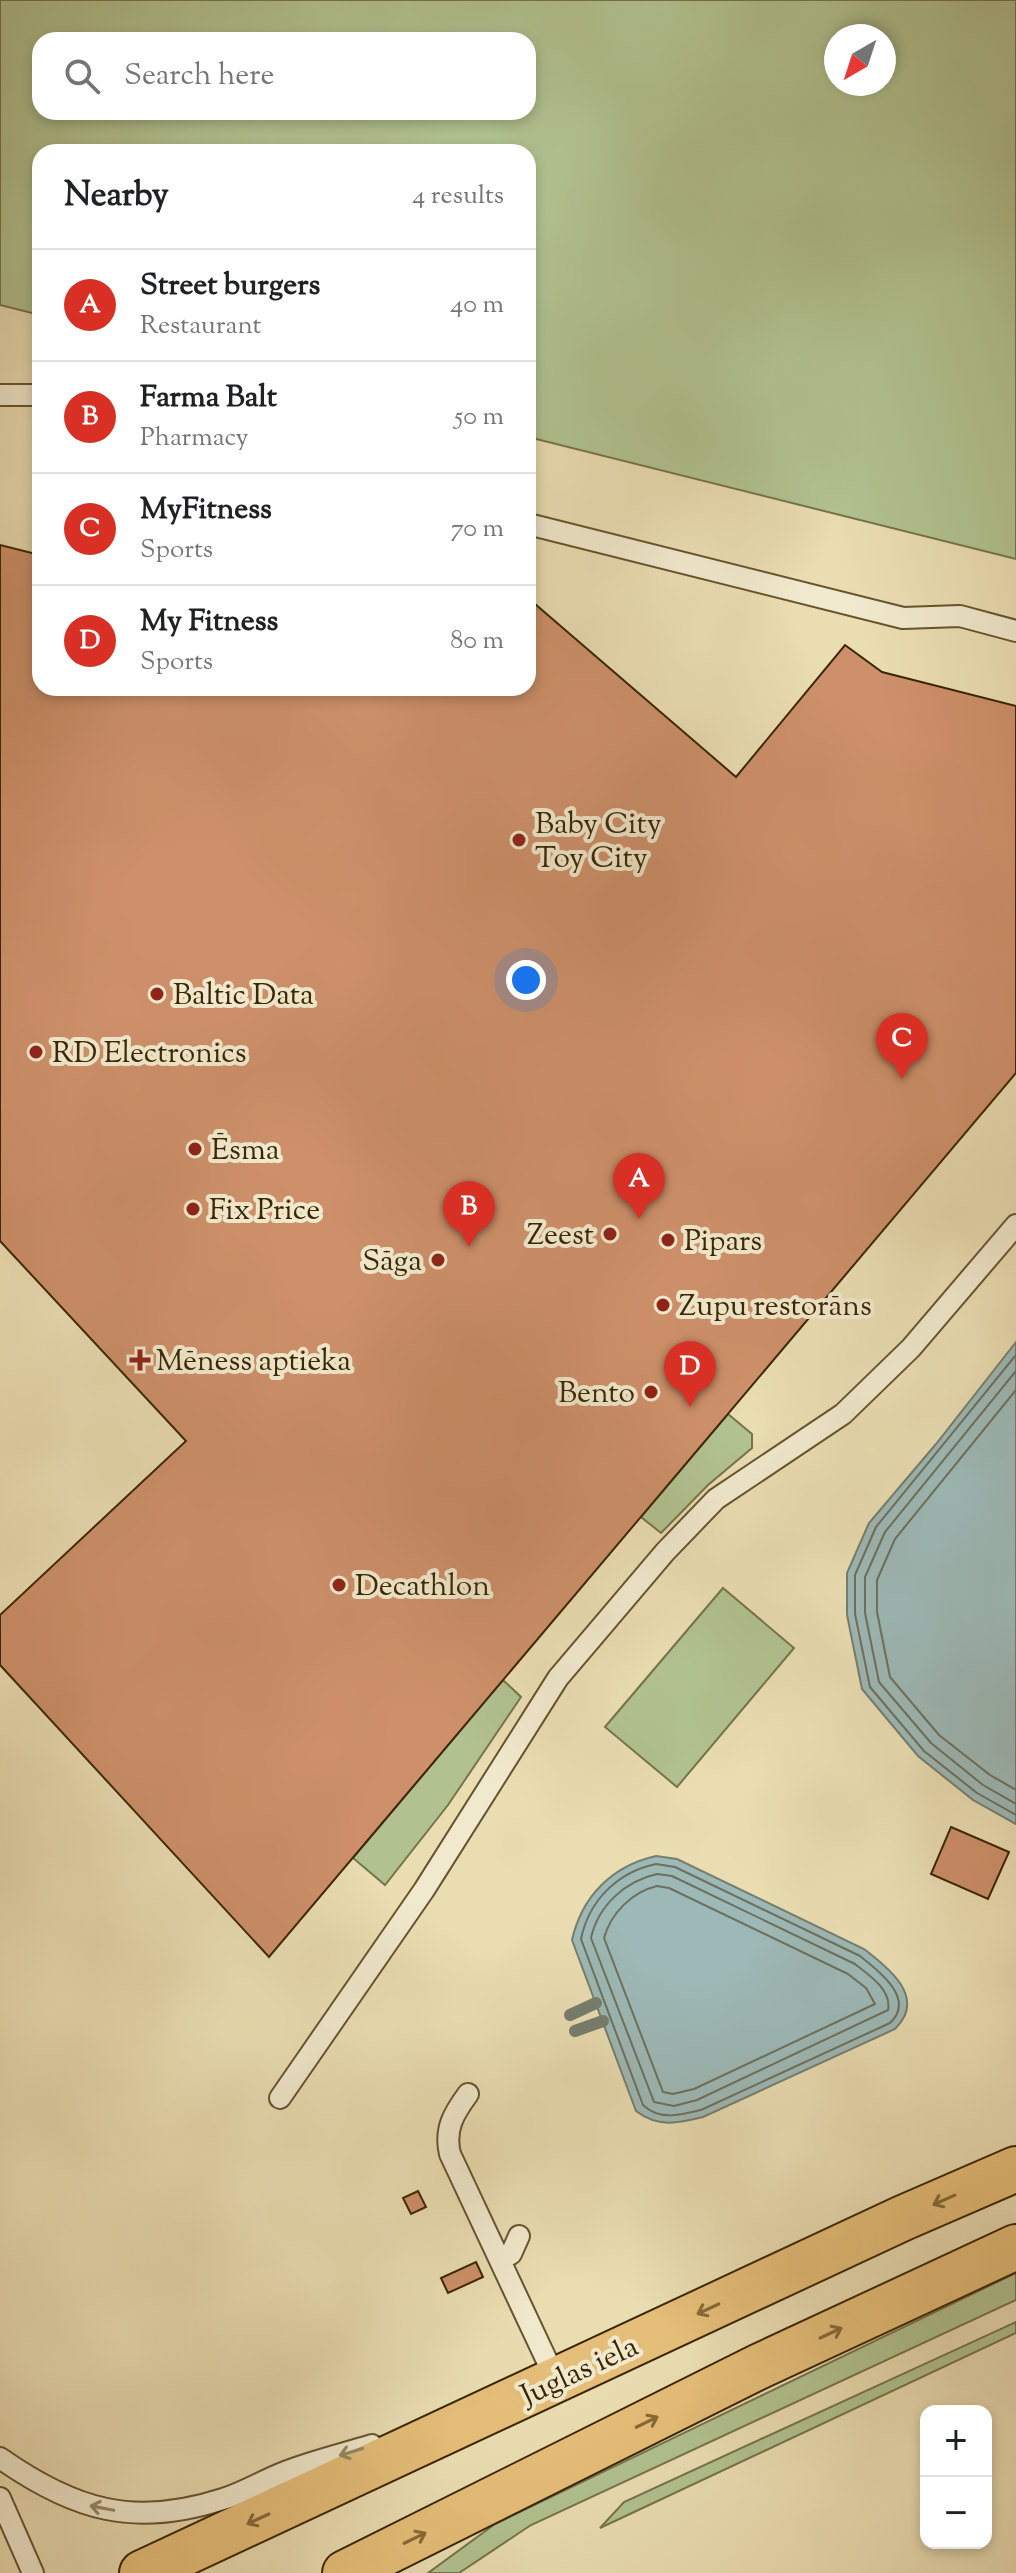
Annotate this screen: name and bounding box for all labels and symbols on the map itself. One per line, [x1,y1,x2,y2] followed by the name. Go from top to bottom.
[824,24,896,96] north arrow
[535,804,662,881] place label: Baby City Toy City
[510,831,528,849] marker: Baby City Toy City
[506,960,546,1000] your location
[173,975,314,1018] place label: Baltic Data
[148,985,166,1003] marker: Baltic Data
[876,1013,928,1079] pin: C
[52,1033,247,1076] place label: RD Electronics
[27,1043,45,1061] marker: RD Electronics
[211,1130,280,1173] place label: Ēsma
[186,1140,204,1158] marker: Ēsma
[613,1153,665,1219] pin: A
[443,1181,495,1247] pin: B
[209,1190,320,1233] place label: Fix Price
[184,1200,202,1218] marker: Fix Price
[527,1215,594,1258] place label: Zeest
[684,1221,762,1264] place label: Pipars
[601,1225,619,1243] marker: Zeest
[659,1231,677,1249] marker: Pipars
[362,1241,422,1284] place label: Sāga
[429,1251,447,1269] marker: Sāga
[679,1286,872,1329] place label: Zupu restorāns
[654,1296,672,1314] marker: Zupu restorāns
[156,1341,351,1384] place label: Mēness aptieka
[664,1341,716,1407] pin: D
[131,1351,149,1369] marker: Mēness aptieka
[558,1373,635,1416] place label: Bento
[642,1383,660,1401] marker: Bento
[355,1566,490,1609] place label: Decathlon
[330,1576,348,1594] marker: Decathlon
[933,2193,957,2208] one-way arrow
[697,2302,721,2317] one-way arrow
[819,2325,843,2340] one-way arrow
[512,2326,646,2419] street label: Juglas iela
[635,2414,659,2430] one-way arrow
[339,2445,364,2460] one-way arrow
[90,2499,115,2514] one-way arrow
[246,2512,270,2527] one-way arrow
[402,2530,426,2545] one-way arrow

